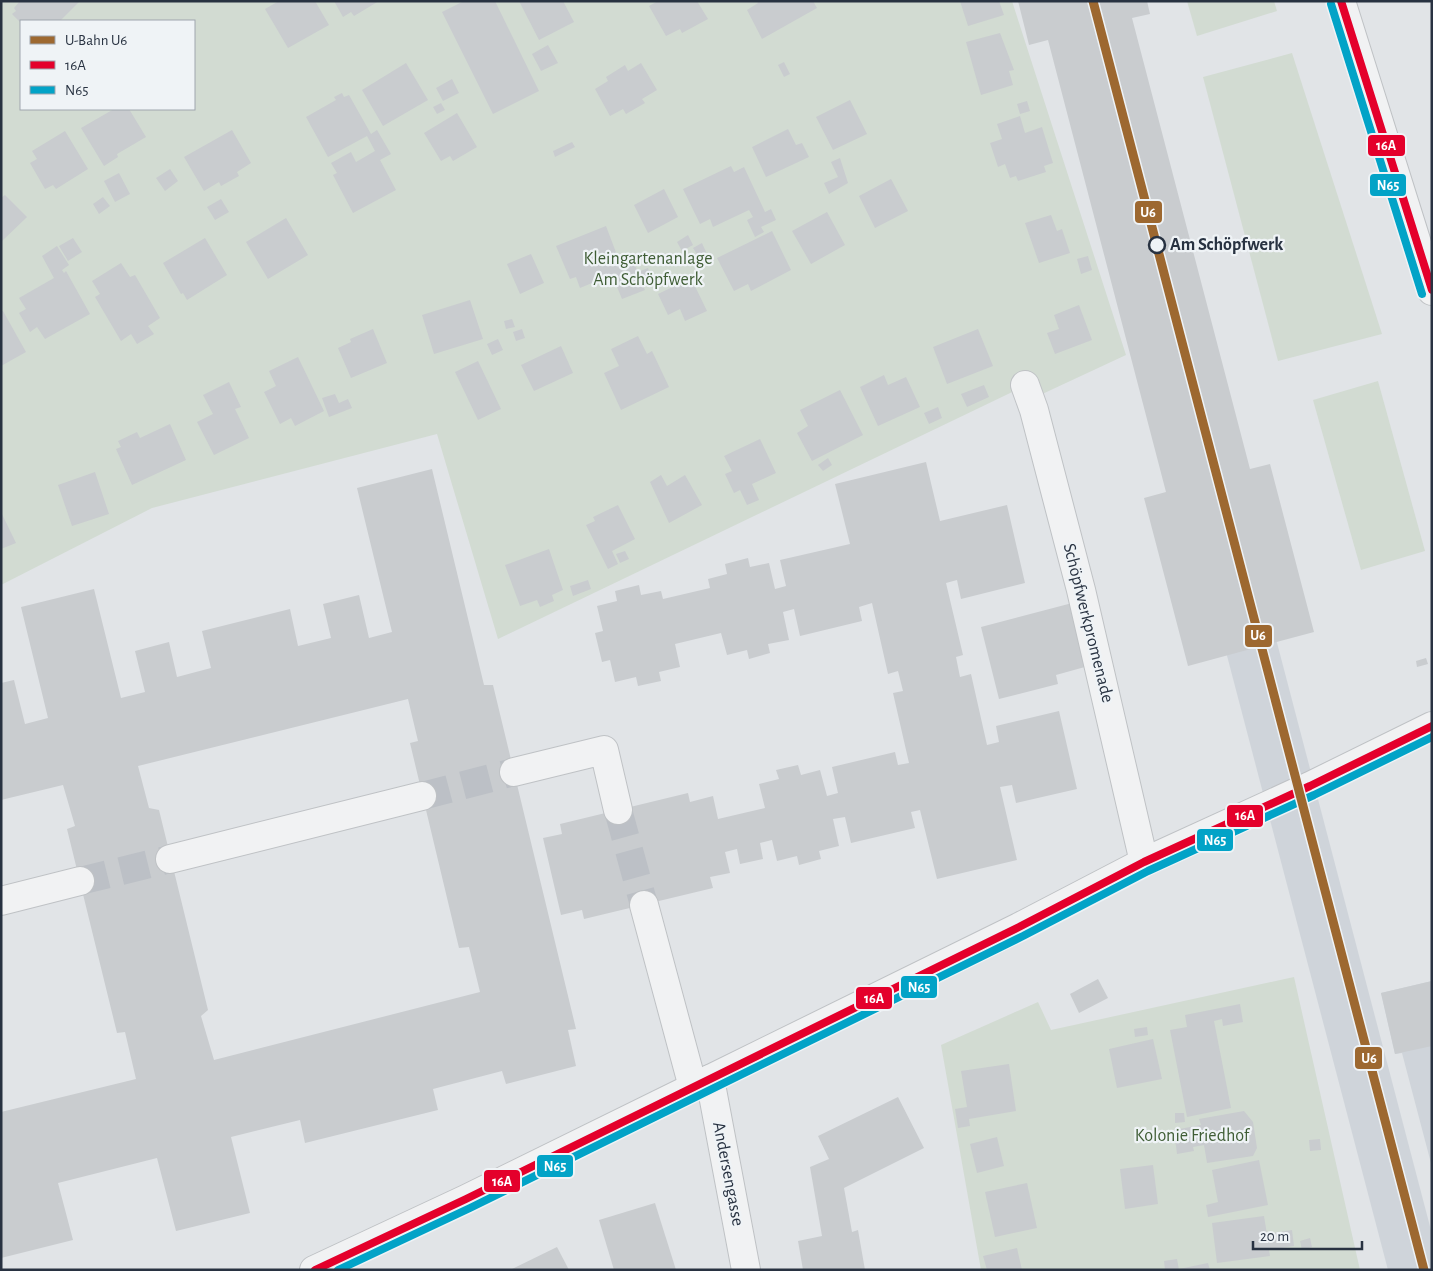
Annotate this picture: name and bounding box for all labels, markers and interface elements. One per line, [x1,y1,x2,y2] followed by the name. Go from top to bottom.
[20,20,195,110] legend
[65,33,127,48] text: U-Bahn U6
[65,58,86,73] text: 16A
[65,83,89,98] text: N65
[1367,134,1406,157] line badge: 16A
[1376,139,1397,153] text: 16A
[1369,173,1407,197] line badge: N65
[1377,179,1399,193] text: N65
[1134,200,1163,224] line badge: U6
[1140,206,1156,220] text: U6
[1148,236,1166,254] marker: Am Schöpfwerk
[1170,236,1283,254] place label: Am Schöpfwerk
[583,250,713,289] park label: Kleingartenanlage Am Schöpfwerk
[1060,542,1116,704] street label: Schöpfwerkpromenade
[1244,624,1273,648] line badge: U6
[1250,629,1266,643] text: U6
[1226,804,1264,828] line badge: 16A
[1235,809,1256,823] text: 16A
[1196,828,1234,852] line badge: N65
[1204,834,1226,848] text: N65
[900,975,938,999] line badge: N65
[908,981,930,995] text: N65
[855,986,893,1010] line badge: 16A
[864,992,885,1006] text: 16A
[1354,1046,1383,1070] line badge: U6
[1361,1052,1377,1066] text: U6
[709,1120,747,1228] street label: Andersengasse
[1135,1127,1251,1145] park label: Kolonie Friedhof
[536,1154,574,1178] line badge: N65
[544,1160,566,1174] text: N65
[483,1169,521,1193] line badge: 16A
[492,1175,513,1189] text: 16A
[1253,1218,1362,1250] scale bar
[1260,1229,1289,1244] text: 20 m

